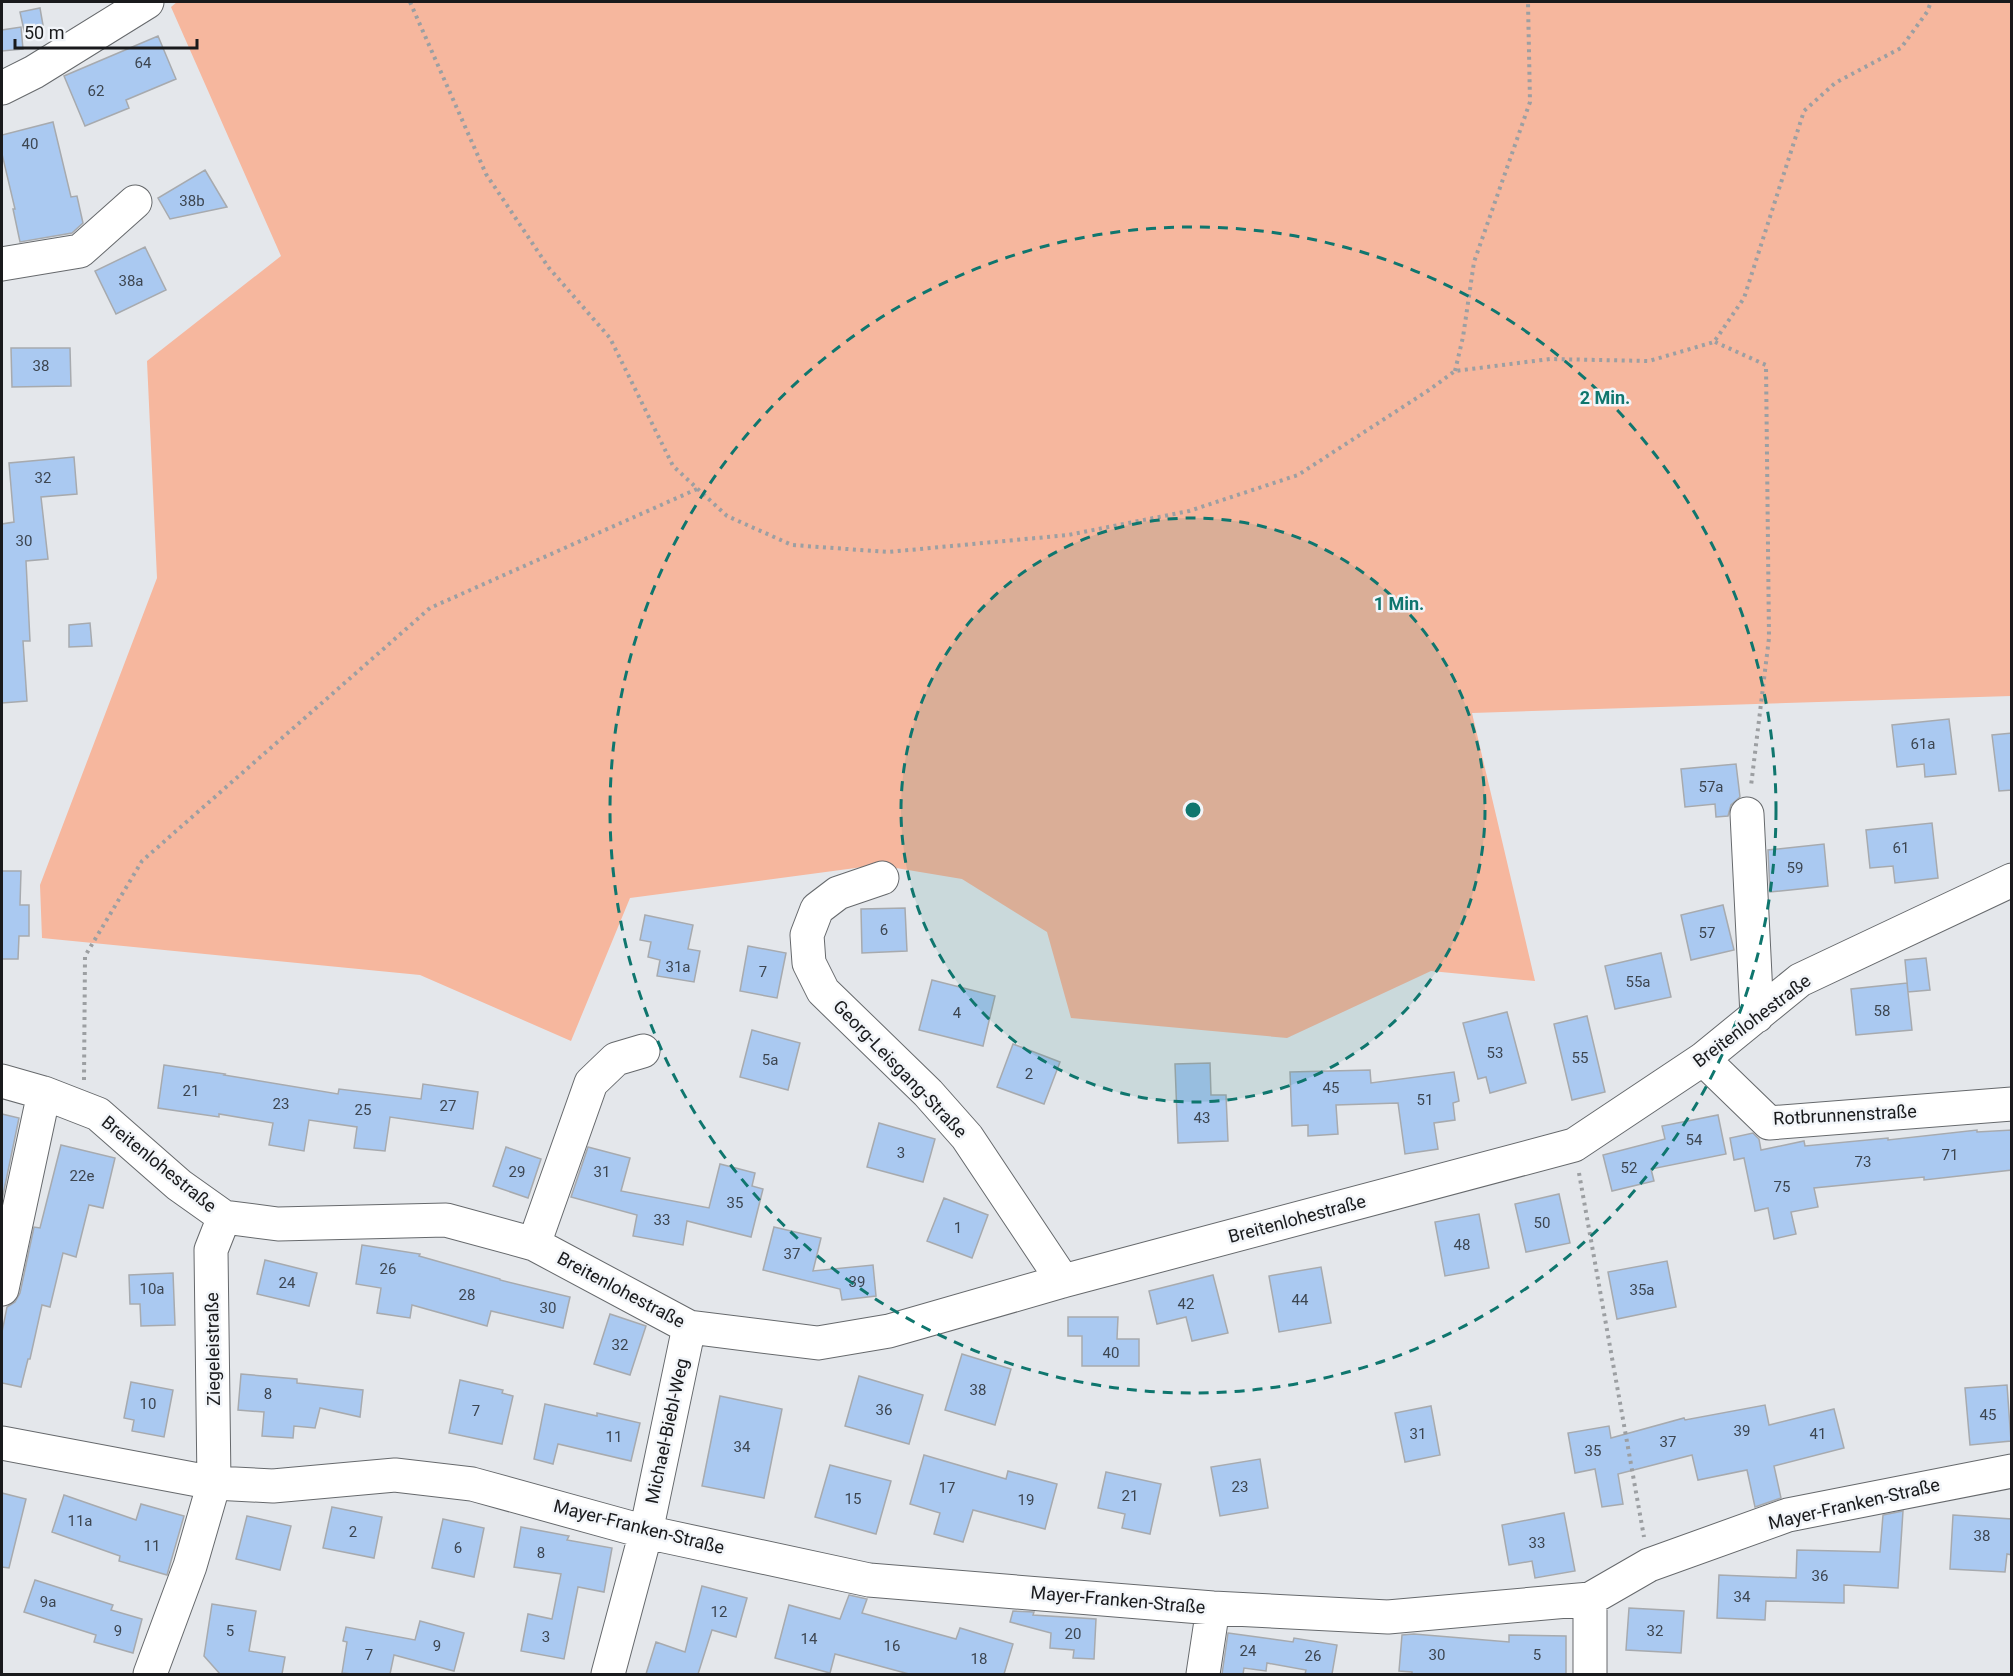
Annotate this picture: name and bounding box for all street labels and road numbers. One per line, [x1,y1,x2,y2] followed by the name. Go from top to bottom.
[1689,970,1815,1072] street label: Breitenlohestraße
[829,995,972,1142] street label: Georg-Leisgang-Straße
[1773,1100,1917,1129] street label: Rotbrunnenstraße
[98,1111,221,1216] street label: Breitenlohestraße
[1226,1190,1368,1247] street label: Breitenlohestraße
[554,1247,689,1332] street label: Breitenlohestraße
[201,1292,224,1406] street label: Ziegeleistraße
[641,1356,692,1505] street label: Michael-Biebl-Weg
[1766,1474,1942,1533] street label: Mayer-Franken-Straße
[551,1495,727,1558] street label: Mayer-Franken-Straße
[1030,1581,1206,1618] street label: Mayer-Franken-Straße

